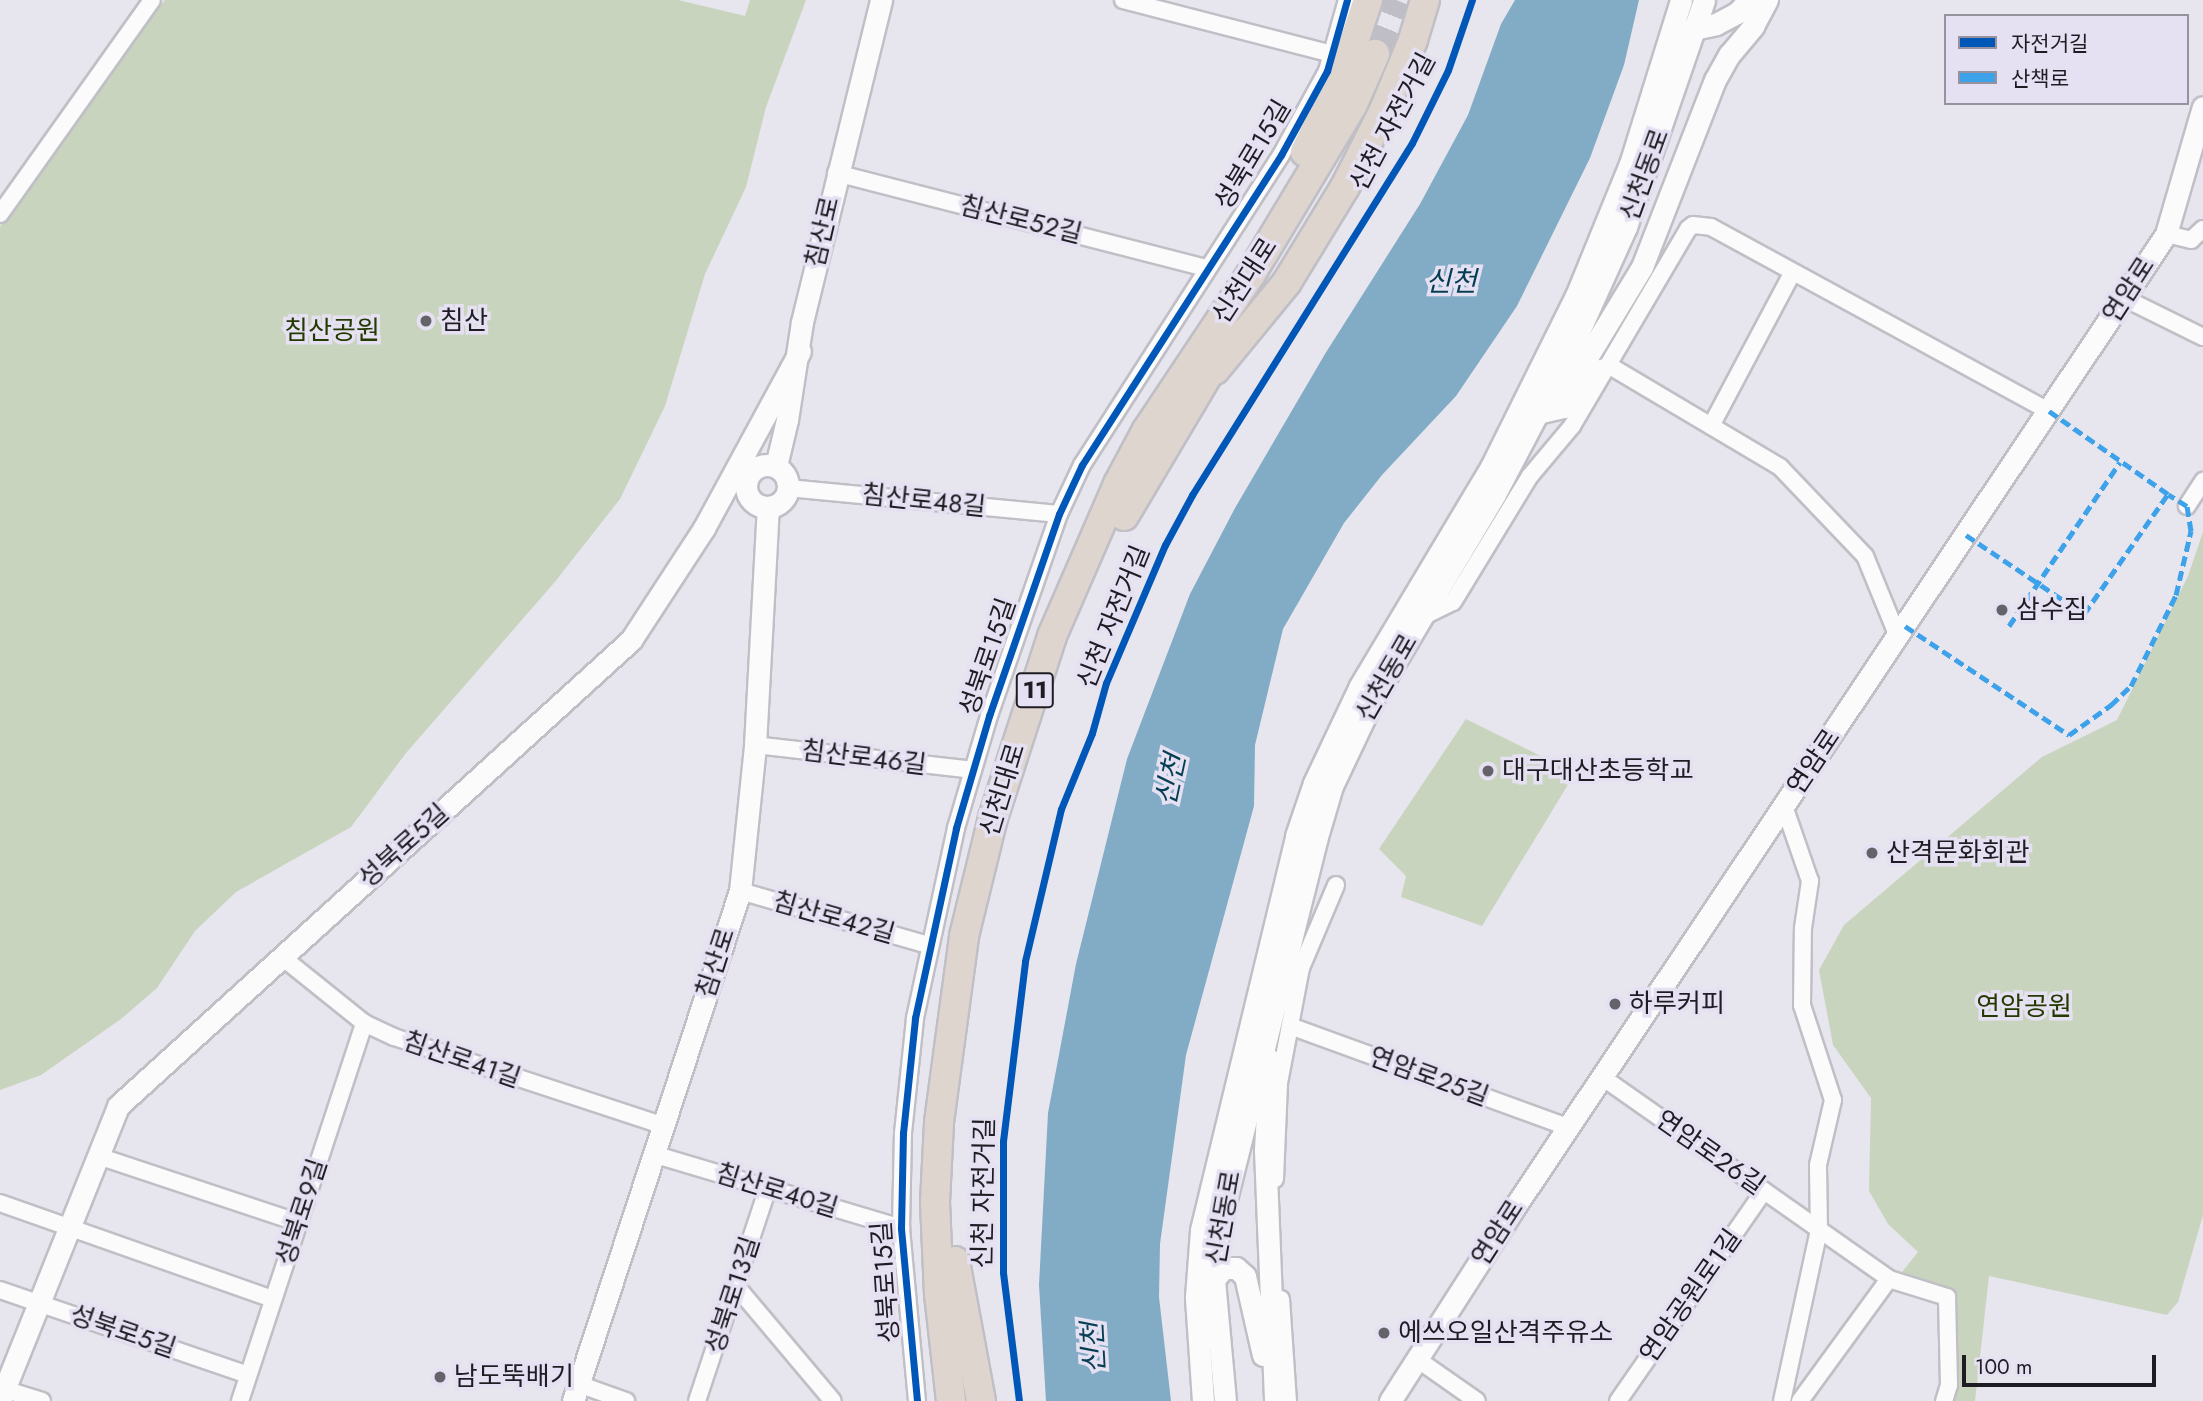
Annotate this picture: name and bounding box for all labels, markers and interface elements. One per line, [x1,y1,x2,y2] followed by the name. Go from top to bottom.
[1944,14,2189,105] legend
[2011,29,2088,59] text: 자전거길
[1344,48,1442,196] street label: 신천 자전거길
[2011,64,2069,94] text: 산책로
[1208,95,1298,215] street label: 성북로15길
[1614,125,1676,225] street label: 신천동로
[957,190,1085,250] street label: 침산로52길
[800,194,846,270] street label: 침산로
[1206,232,1284,330] street label: 신천대로
[2096,251,2162,329] street label: 연암로
[1425,265,1477,299] water label: 신천
[440,305,488,337] place label: 침산
[418,313,434,329] marker: 침산
[284,315,380,347] park label: 침산공원
[860,479,988,523] street label: 침산로48길
[1071,541,1157,693] street label: 신천 자전거길
[953,594,1023,720] street label: 성북로15길
[2016,594,2088,626] place label: 삼수집
[1994,602,2010,618] marker: 삼수집
[1350,629,1424,727] street label: 신천동로
[1016,670,1054,710] road number: 11
[1781,724,1847,800] street label: 연암로
[800,735,928,781] street label: 침산로46길
[974,740,1032,840] street label: 신천대로
[1149,751,1193,809] water label: 신천
[1502,755,1693,787] place label: 대구대산초등학교
[1480,763,1496,779] marker: 대구대산초등학교
[353,797,455,895] street label: 성북로5길
[1886,837,2030,869] place label: 산격문화회관
[1864,845,1880,861] marker: 산격문화회관
[769,886,899,950] street label: 침산로42길
[690,924,742,1002] street label: 침산로
[1629,988,1725,1020] place label: 하루커피
[1976,991,2072,1023] park label: 연암공원
[1607,996,1623,1012] marker: 하루커피
[399,1025,525,1095] street label: 침산로41길
[1365,1041,1493,1113] street label: 연암로25길
[1650,1104,1770,1202] street label: 연암로26길
[967,1117,1001,1269] street label: 신천 자전거길
[270,1155,334,1269] street label: 성북로9길
[712,1158,842,1224] street label: 침산로40길
[1200,1168,1248,1268] street label: 신천동로
[1465,1194,1531,1272] street label: 연암로
[866,1220,906,1344] street label: 성북로15길
[1634,1223,1748,1369] street label: 연암공원로1길
[699,1232,767,1358] street label: 성북로13길
[66,1299,180,1365] street label: 성북로5길
[1398,1317,1613,1349] place label: 에쓰오일산격주유소
[1076,1321,1112,1375] water label: 신천
[1376,1325,1392,1341] marker: 에쓰오일산격주유소
[1965,1342,2159,1386] scale bar
[1975,1352,2032,1382] text: 100 m
[454,1361,574,1393] place label: 남도뚝배기
[432,1369,448,1385] marker: 남도뚝배기

